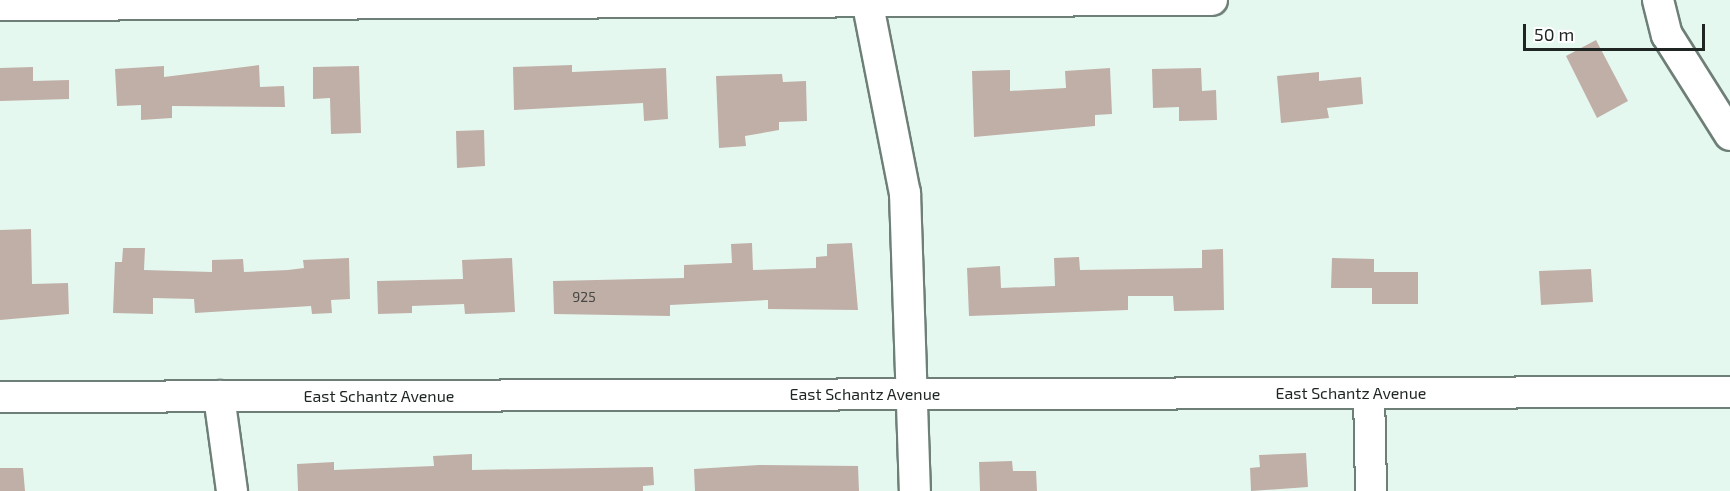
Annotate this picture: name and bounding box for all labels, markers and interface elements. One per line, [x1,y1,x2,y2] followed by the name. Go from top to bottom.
[1526,12,1708,50] scale bar
[1534,23,1574,45] text: 50 m
[572,289,596,305] house number: 925
[1275,383,1427,403] street label: East Schantz Avenue
[789,384,941,404] street label: East Schantz Avenue
[303,386,455,406] street label: East Schantz Avenue

